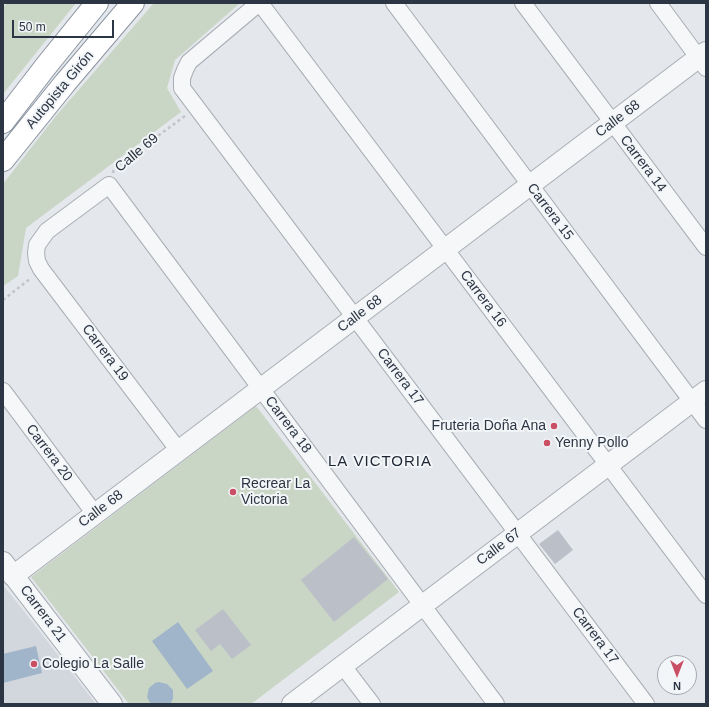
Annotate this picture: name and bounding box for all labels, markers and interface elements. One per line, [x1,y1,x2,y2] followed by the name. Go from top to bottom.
[14,12,116,38] scale bar
[19,20,46,34] text: 50 m
[23,48,97,132] street label: Autopista Girón
[592,97,644,141] street label: Calle 68
[112,130,162,176] street label: Calle 69
[616,132,670,196] street label: Carrera 14
[523,180,577,244] street label: Carrera 15
[456,267,510,331] street label: Carrera 16
[334,292,386,336] street label: Calle 68
[78,321,132,385] street label: Carrera 19
[373,345,427,409] street label: Carrera 17
[261,393,315,457] street label: Carrera 18
[432,418,546,434] place label: Fruteria Doña Ana
[22,421,76,485] street label: Carrera 20
[549,421,559,431] marker: Fruteria Doña Ana
[555,435,628,451] place label: Yenny Pollo
[542,438,552,448] marker: Yenny Pollo
[328,453,432,471] district label: LA VICTORIA
[241,476,310,508] place label: Recrear La Victoria
[75,487,127,531] street label: Calle 68
[228,487,238,497] marker: Recrear La Victoria
[473,525,525,569] street label: Calle 67
[16,582,70,646] street label: Carrera 21
[568,604,622,668] street label: Carrera 17
[657,655,697,695] north arrow
[42,656,144,672] place label: Colegio La Salle
[29,659,39,669] marker: Colegio La Salle
[673,680,681,692] text: N

